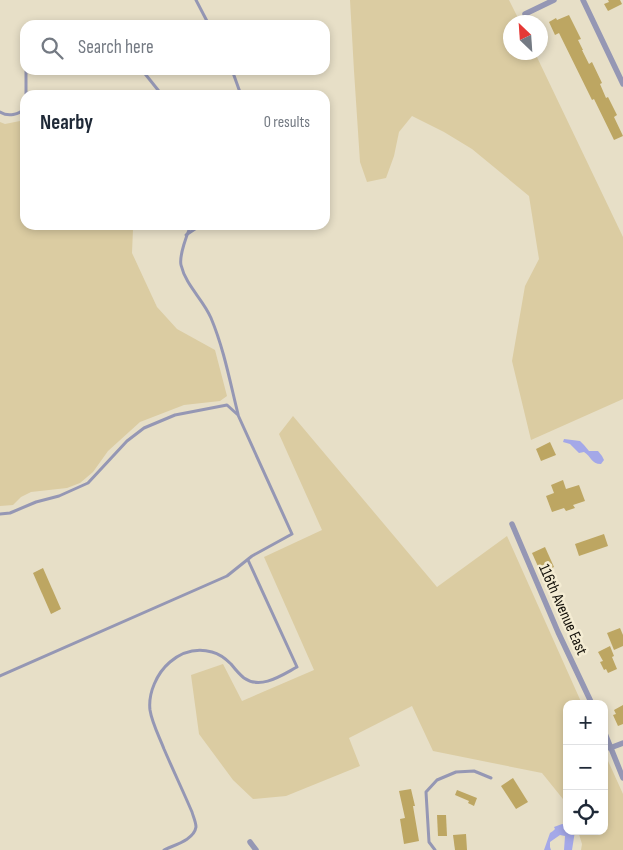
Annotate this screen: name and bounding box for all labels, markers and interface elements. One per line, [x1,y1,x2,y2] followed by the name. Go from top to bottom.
[503,15,548,60] north arrow
[20,20,330,75] search box
[38,34,66,62] icon: search
[78,36,154,59] text: Search here
[40,110,93,135] text: Nearby
[264,113,310,132] text: 0 results
[534,561,591,658] street label: 116th Avenue East
[563,700,608,835] map controls
[563,700,608,745] button: +
[563,745,608,790] button: −
[563,790,608,835] button: locate

